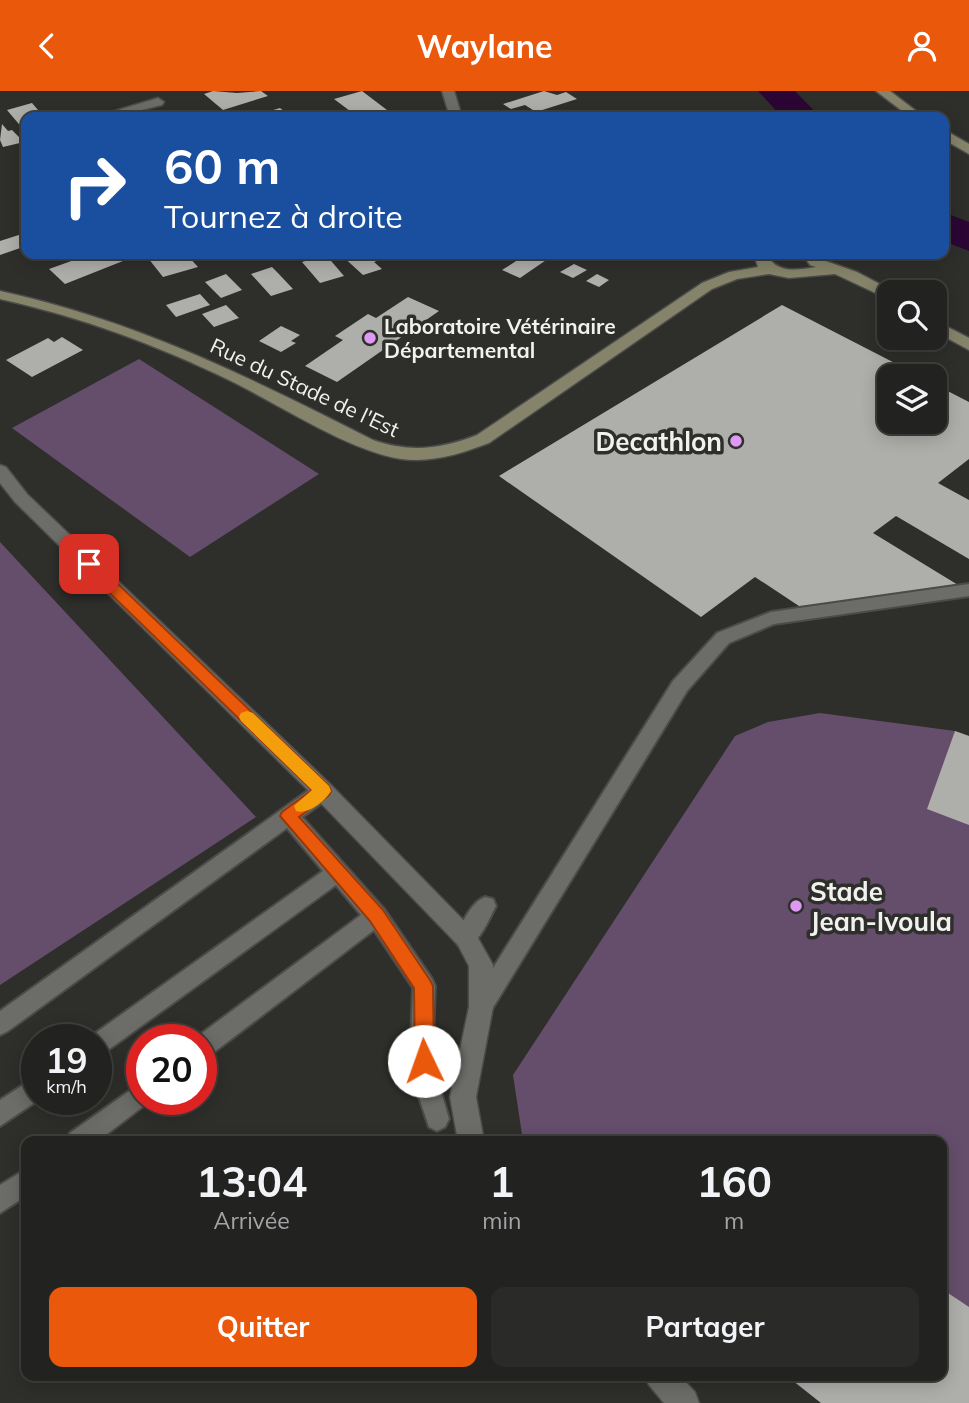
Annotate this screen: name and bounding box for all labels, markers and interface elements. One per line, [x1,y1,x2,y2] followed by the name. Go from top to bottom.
[416,26,553,66] text: Waylane
[28,27,66,65] icon: back
[903,27,941,65] icon: person
[164,135,280,196] text: 60 m
[49,140,140,231] icon: right
[164,196,403,236] text: Tournez à droite
[877,280,947,434] map controls
[877,280,947,350] button: search
[384,313,616,363] place label: Laboratoire Vétérinaire Départemental
[362,330,378,346] marker: Laboratoire Vétérinaire Départemental
[206,332,404,442] street label: Rue du Stade de l'Est
[877,364,947,434] button: layers
[595,425,722,458] place label: Decathlon
[728,433,744,449] marker: Decathlon
[59,534,119,594] pin
[70,545,108,583] icon: arrive
[810,875,952,938] place label: Stade Jean-Ivoula
[788,898,804,914] marker: Stade Jean-Ivoula
[126,1024,217,1115] speed limit sign: 20
[387,1024,461,1098] position arrow
[45,1038,88,1082] text: 19
[46,1075,87,1098] text: km/h
[196,1155,307,1208] text: 13:04
[489,1155,514,1208] text: 1
[696,1155,772,1208] text: 160
[214,1206,290,1235] text: Arrivée
[482,1206,521,1235] text: min
[724,1206,744,1235] text: m
[49,1287,477,1367] button: Quitter
[491,1287,919,1367] button: Partager

